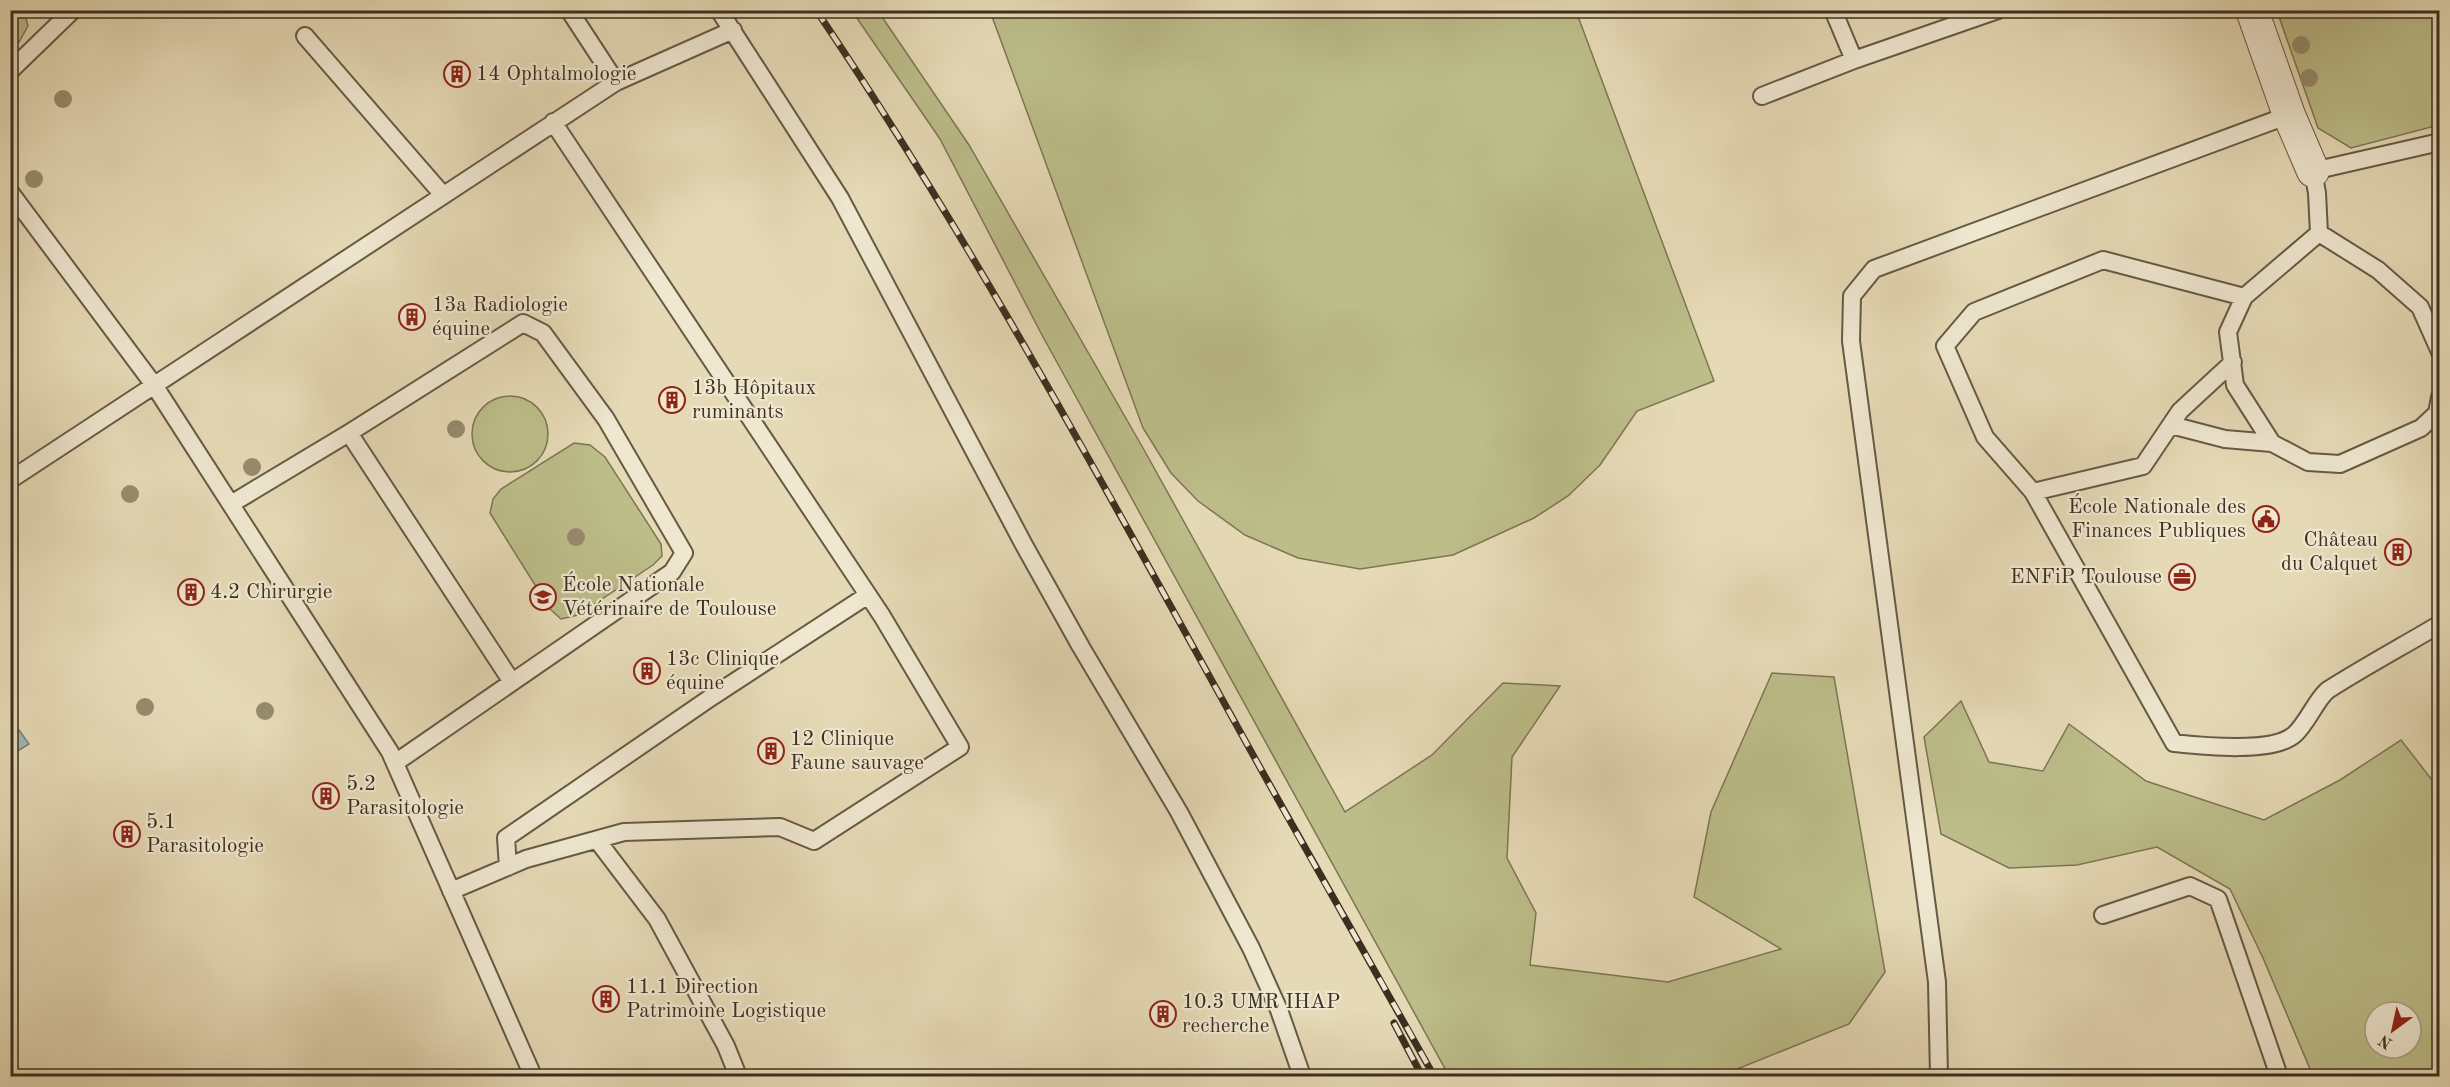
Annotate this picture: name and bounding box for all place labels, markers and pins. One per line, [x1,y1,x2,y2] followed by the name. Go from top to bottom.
[442,59,472,89] building icon: 14 Ophtalmologie
[476,64,636,85] place label: 14 Ophtalmologie
[432,295,568,340] place label: 13a Radiologie équine
[397,302,427,332] building icon: 13a Radiologie équine
[692,378,816,423] place label: 13b Hôpitaux ruminants
[657,385,687,415] building icon: 13b Hôpitaux ruminants
[2068,493,2246,542] place label: École Nationale des Finances Publiques
[2251,504,2281,534] public building icon: École Nationale des Finances Publiques
[2281,530,2378,575] place label: Château du Calquet
[2383,537,2413,567] building icon: Château du Calquet
[2167,562,2197,592] office icon: ENFiP Toulouse
[2010,567,2162,588] place label: ENFiP Toulouse
[562,571,776,620] place label: École Nationale Vétérinaire de Toulouse
[176,577,206,607] building icon: 4.2 Chirurgie
[210,582,332,603] place label: 4.2 Chirurgie
[528,582,558,612] school or university icon: École Nationale Vétérinaire de Toulouse
[666,649,779,694] place label: 13c Clinique équine
[632,656,662,686] building icon: 13c Clinique équine
[790,729,924,774] place label: 12 Clinique Faune sauvage
[756,736,786,766] building icon: 12 Clinique Faune sauvage
[346,774,464,819] place label: 5.2 Parasitologie
[311,781,341,811] building icon: 5.2 Parasitologie
[146,812,264,857] place label: 5.1 Parasitologie
[112,819,142,849] building icon: 5.1 Parasitologie
[626,977,826,1022] place label: 11.1 Direction Patrimoine Logistique
[591,984,621,1014] building icon: 11.1 Direction Patrimoine Logistique
[1182,992,1340,1037] place label: 10.3 UMR IHAP recherche
[1148,999,1178,1029] building icon: 10.3 UMR IHAP recherche

